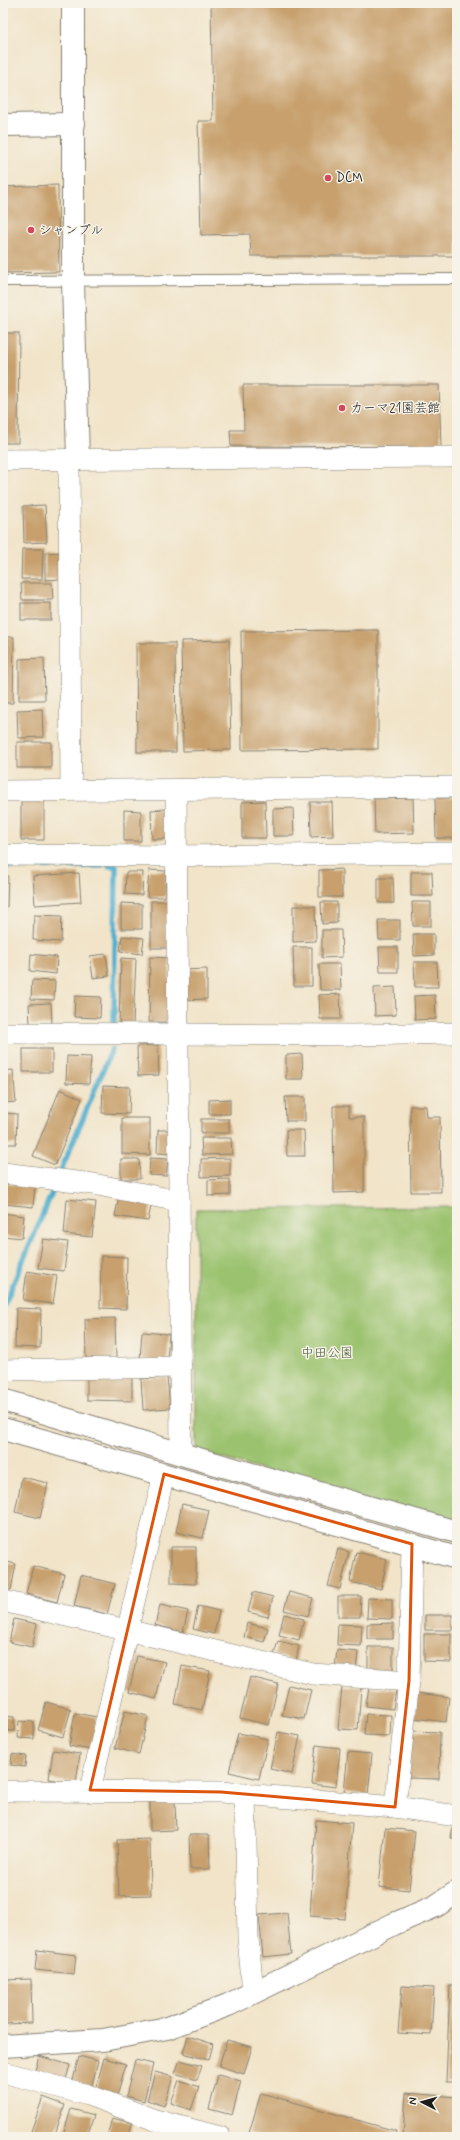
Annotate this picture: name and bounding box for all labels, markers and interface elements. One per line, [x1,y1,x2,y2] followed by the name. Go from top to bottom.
[336,170,363,187] place label: DCM
[323,173,333,183] marker: DCM
[39,222,103,239] place label: シャンブル
[26,225,36,235] marker: シャンブル
[350,400,440,417] place label: カーマ21園芸館
[337,403,347,413] marker: カーマ21園芸館
[301,1345,353,1362] park label: 中田公園
[402,2082,442,2122] north arrow
[406,2097,420,2105] text: N

